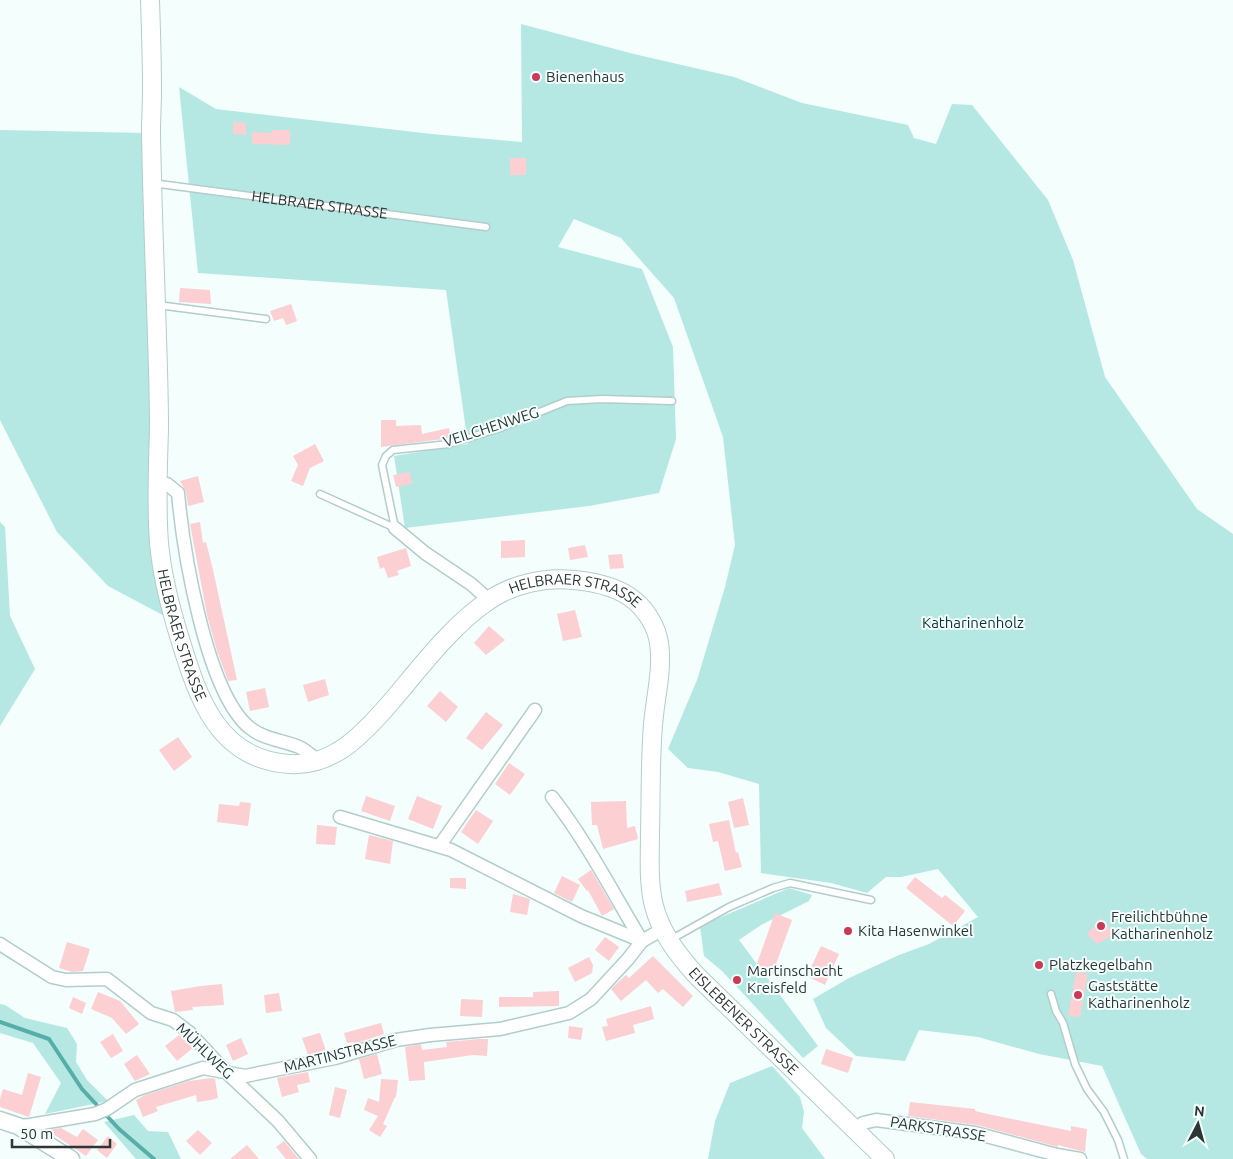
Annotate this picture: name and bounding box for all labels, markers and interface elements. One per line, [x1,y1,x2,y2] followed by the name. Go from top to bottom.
[546,68,624,85] place label: Bienenhaus
[530,71,542,83] marker: Bienenhaus
[251,187,389,222] street label: HELBRAER STRASSE
[441,403,541,450] street label: VEILCHENWEG
[155,567,210,703] street label: HELBRAER STRASSE
[506,570,645,611] street label: HELBRAER STRASSE
[922,614,1024,631] park label: Katharinenholz
[1111,908,1213,942] place label: Freilichtbühne Katharinenholz
[1095,920,1107,932] marker: Freilichtbühne Katharinenholz
[858,922,973,939] place label: Kita Hasenwinkel
[842,925,854,937] marker: Kita Hasenwinkel
[1049,956,1153,973] place label: Platzkegelbahn
[1033,959,1045,971] marker: Platzkegelbahn
[747,962,843,996] place label: Martinschacht Kreisfeld
[685,964,802,1078] street label: EISLEBENER STRASSE
[731,974,743,986] marker: Martinschacht Kreisfeld
[1088,977,1190,1011] place label: Gaststätte Katharinenholz
[1072,989,1084,1001] marker: Gaststätte Katharinenholz
[173,1019,237,1082] street label: MÜHLWEG
[282,1031,398,1076] street label: MARTINSTRASSE
[1173,1099,1223,1149] north arrow
[1193,1103,1205,1120] text: N
[889,1113,987,1144] street label: PARKSTRASSE
[12,1116,110,1148] scale bar
[20,1125,53,1142] text: 50 m

